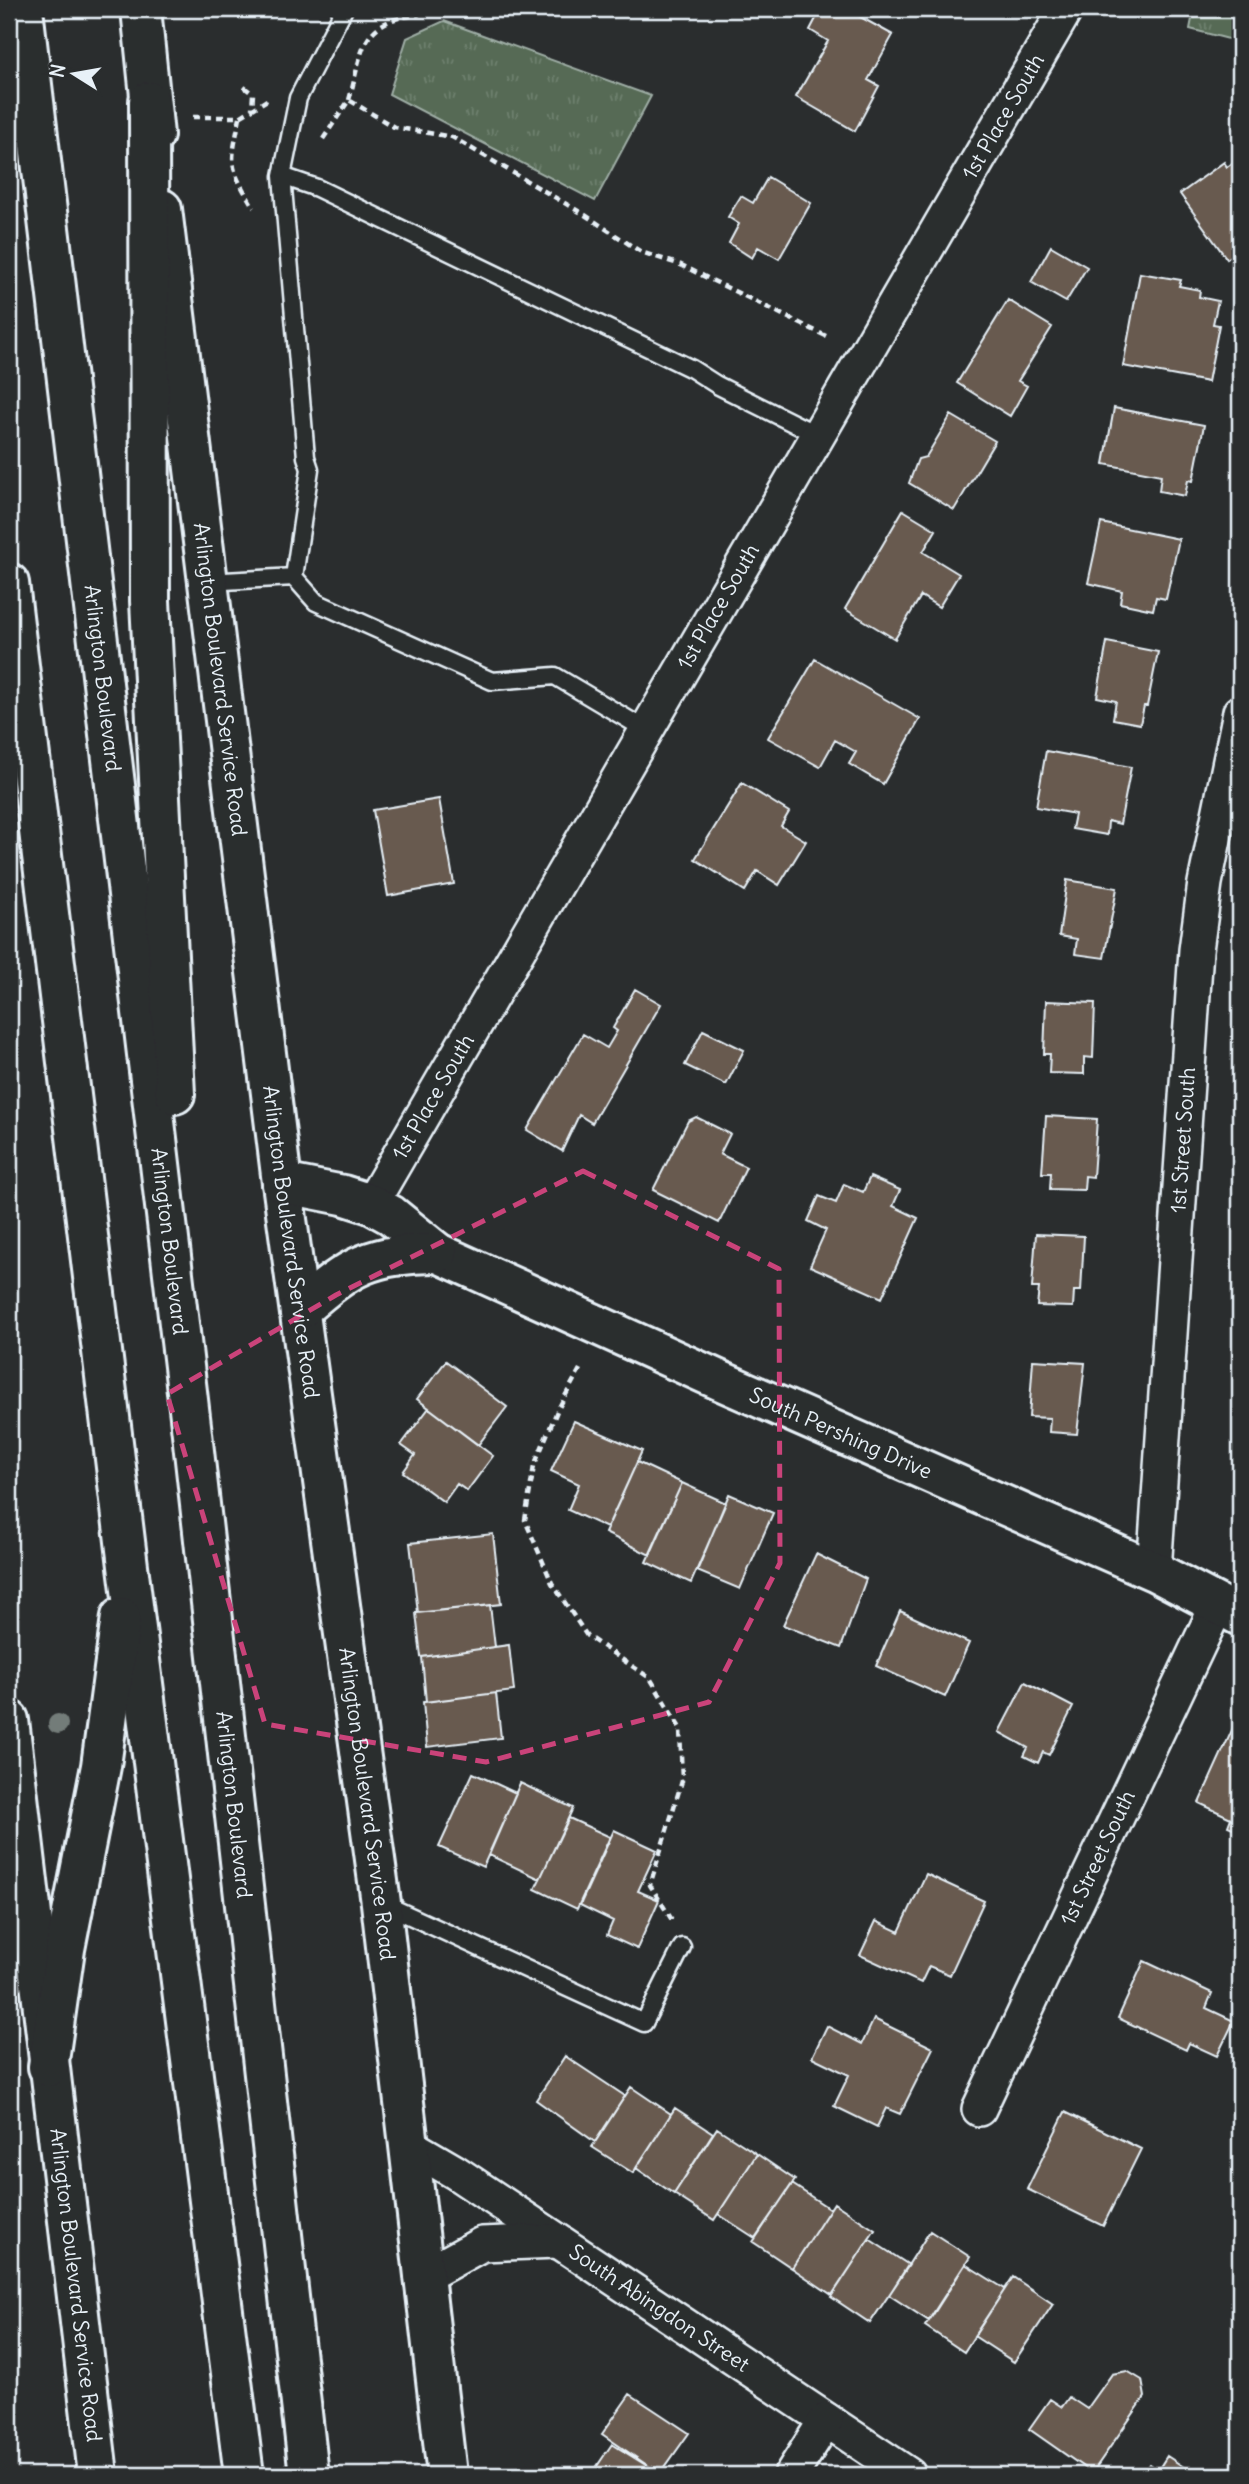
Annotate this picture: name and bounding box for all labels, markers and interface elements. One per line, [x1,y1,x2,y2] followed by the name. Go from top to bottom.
[38,38,108,108] north arrow
[956,49,1050,184] street label: 1st Place South
[44,62,70,79] text: N
[188,521,253,838] street label: Arlington Boulevard Service Road
[671,539,765,674] street label: 1st Place South
[78,583,127,773] street label: Arlington Boulevard
[386,1029,480,1164] street label: 1st Place South
[1164,1066,1201,1214] street label: 1st Street South
[257,1084,325,1400] street label: Arlington Boulevard Service Road
[145,1146,194,1336] street label: Arlington Boulevard
[745,1381,936,1485] street label: South Pershing Drive
[333,1646,402,1962] street label: Arlington Boulevard Service Road
[210,1710,258,1900] street label: Arlington Boulevard
[1054,1786,1141,1929] street label: 1st Street South
[44,2127,108,2443] street label: Arlington Boulevard Service Road
[564,2238,755,2378] street label: South Abingdon Street

